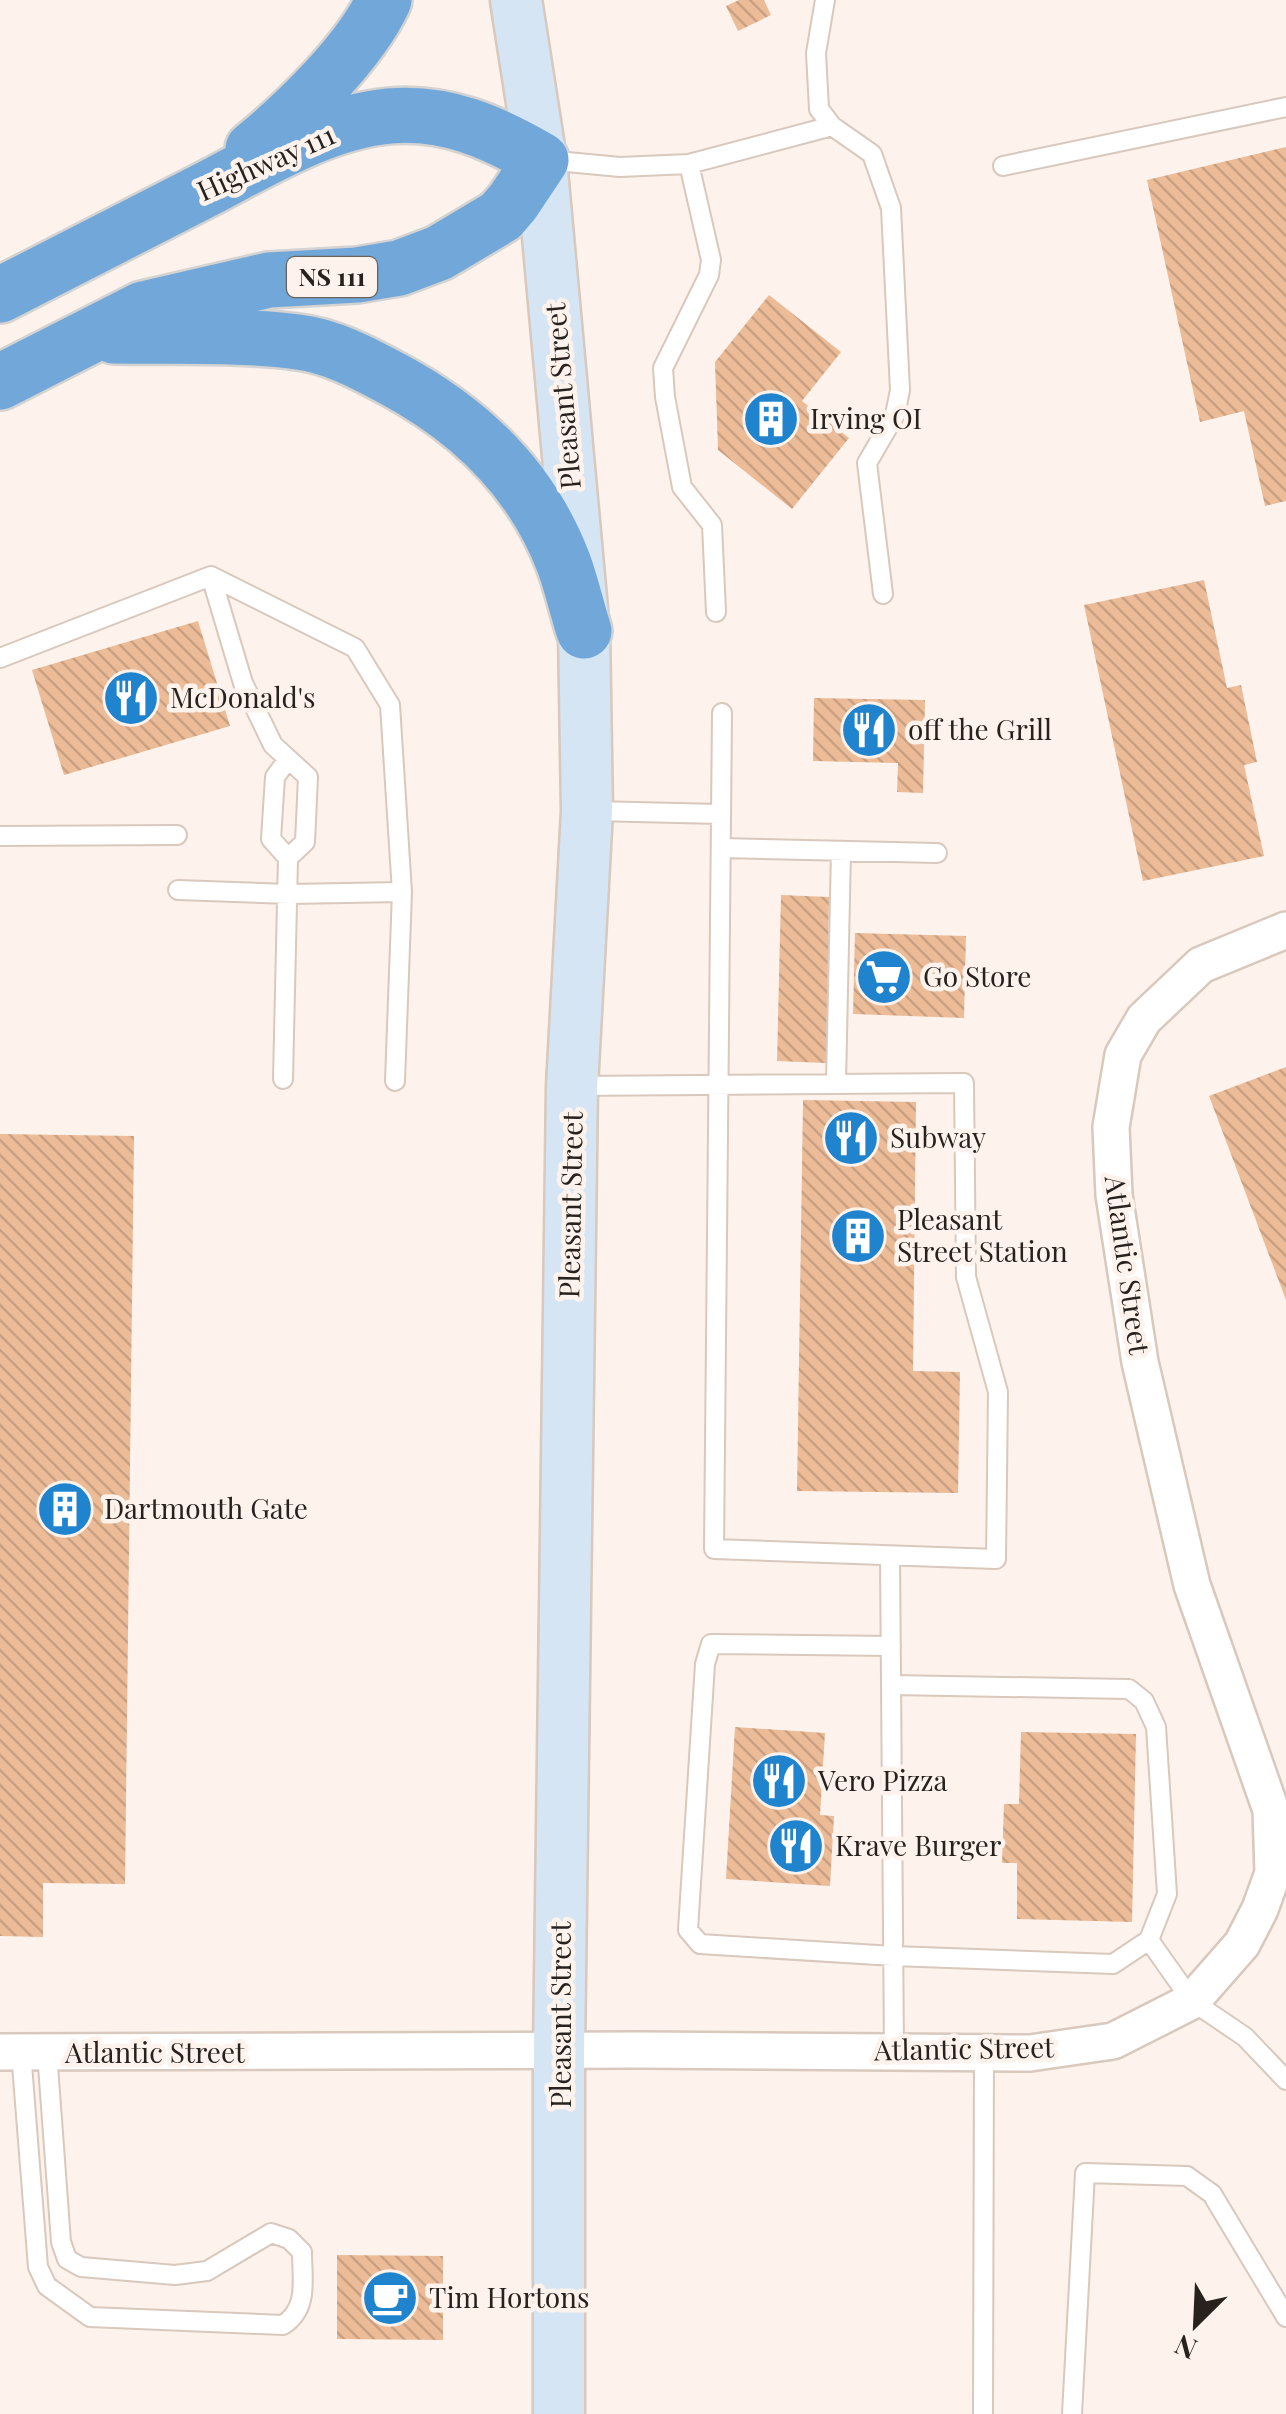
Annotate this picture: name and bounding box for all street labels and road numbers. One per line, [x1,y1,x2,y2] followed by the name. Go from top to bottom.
[191,115,340,208] street label: Highway 111
[287,257,377,297] road number: NS 111
[535,300,588,491] street label: Pleasant Street
[549,1110,590,1299] street label: Pleasant Street
[1097,1172,1159,1358] street label: Atlantic Street
[541,1921,578,2108] street label: Pleasant Street
[873,2027,1055,2068] street label: Atlantic Street
[64,2033,246,2070] street label: Atlantic Street

